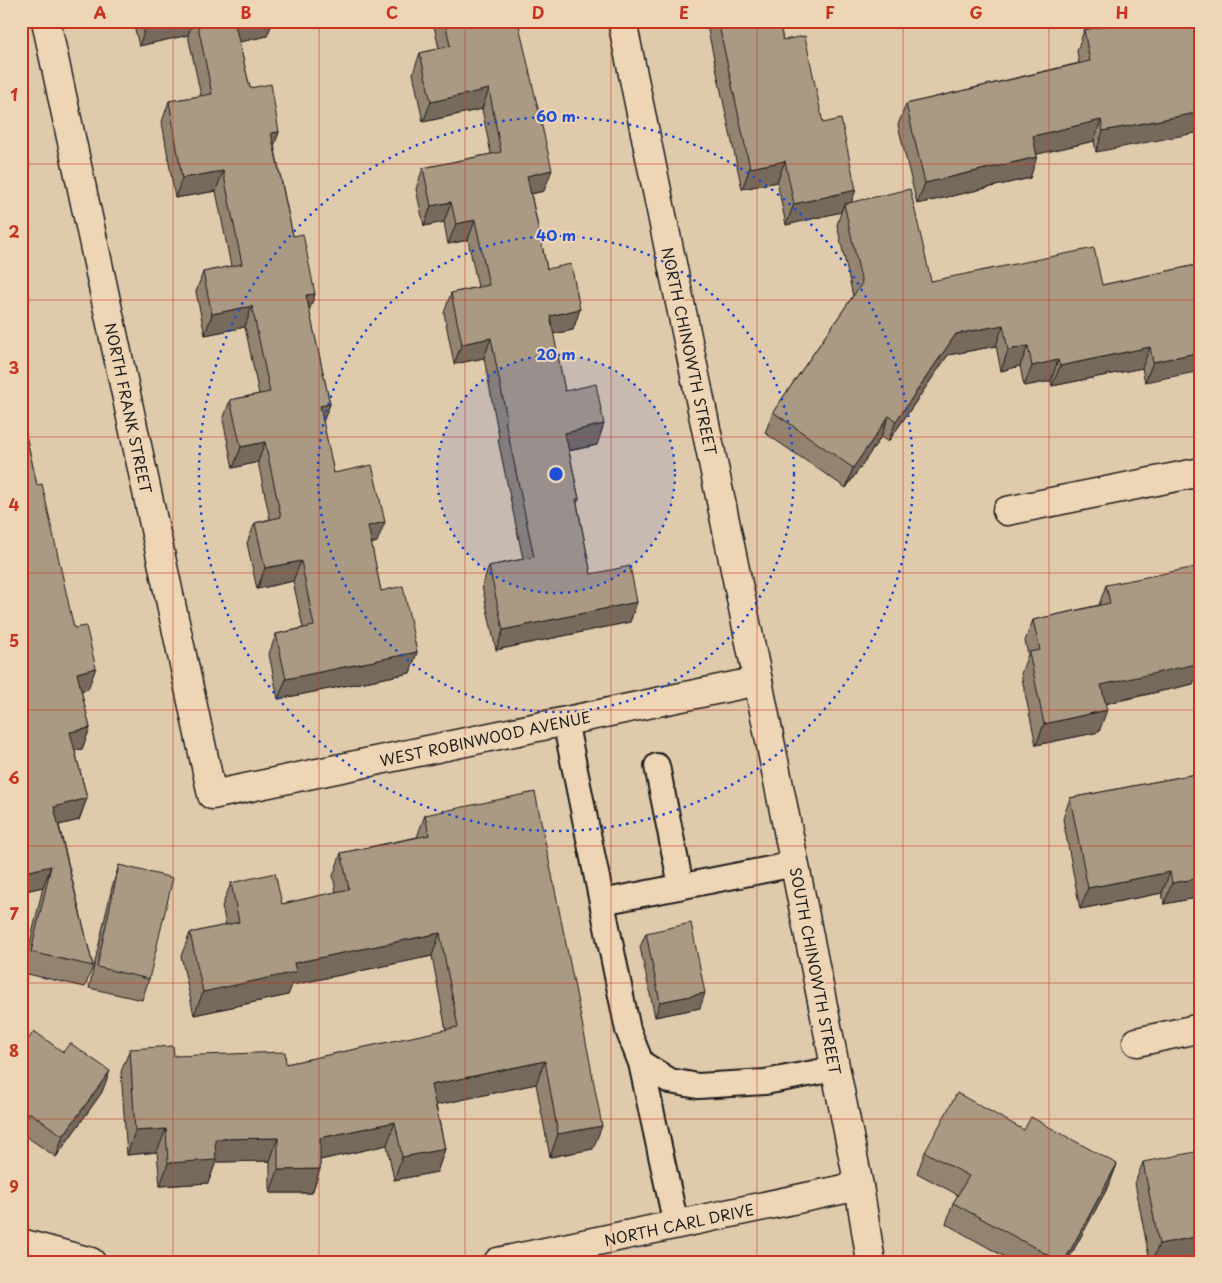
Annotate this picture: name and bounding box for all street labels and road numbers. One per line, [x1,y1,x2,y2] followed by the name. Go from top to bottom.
[657,245,723,458] street label: NORTH CHINOWTH STREET
[100,321,159,496] street label: NORTH FRANK STREET
[377,704,593,772] street label: WEST ROBINWOOD AVENUE
[785,865,848,1077] street label: SOUTH CHINOWTH STREET
[602,1197,756,1251] street label: NORTH CARL DRIVE

